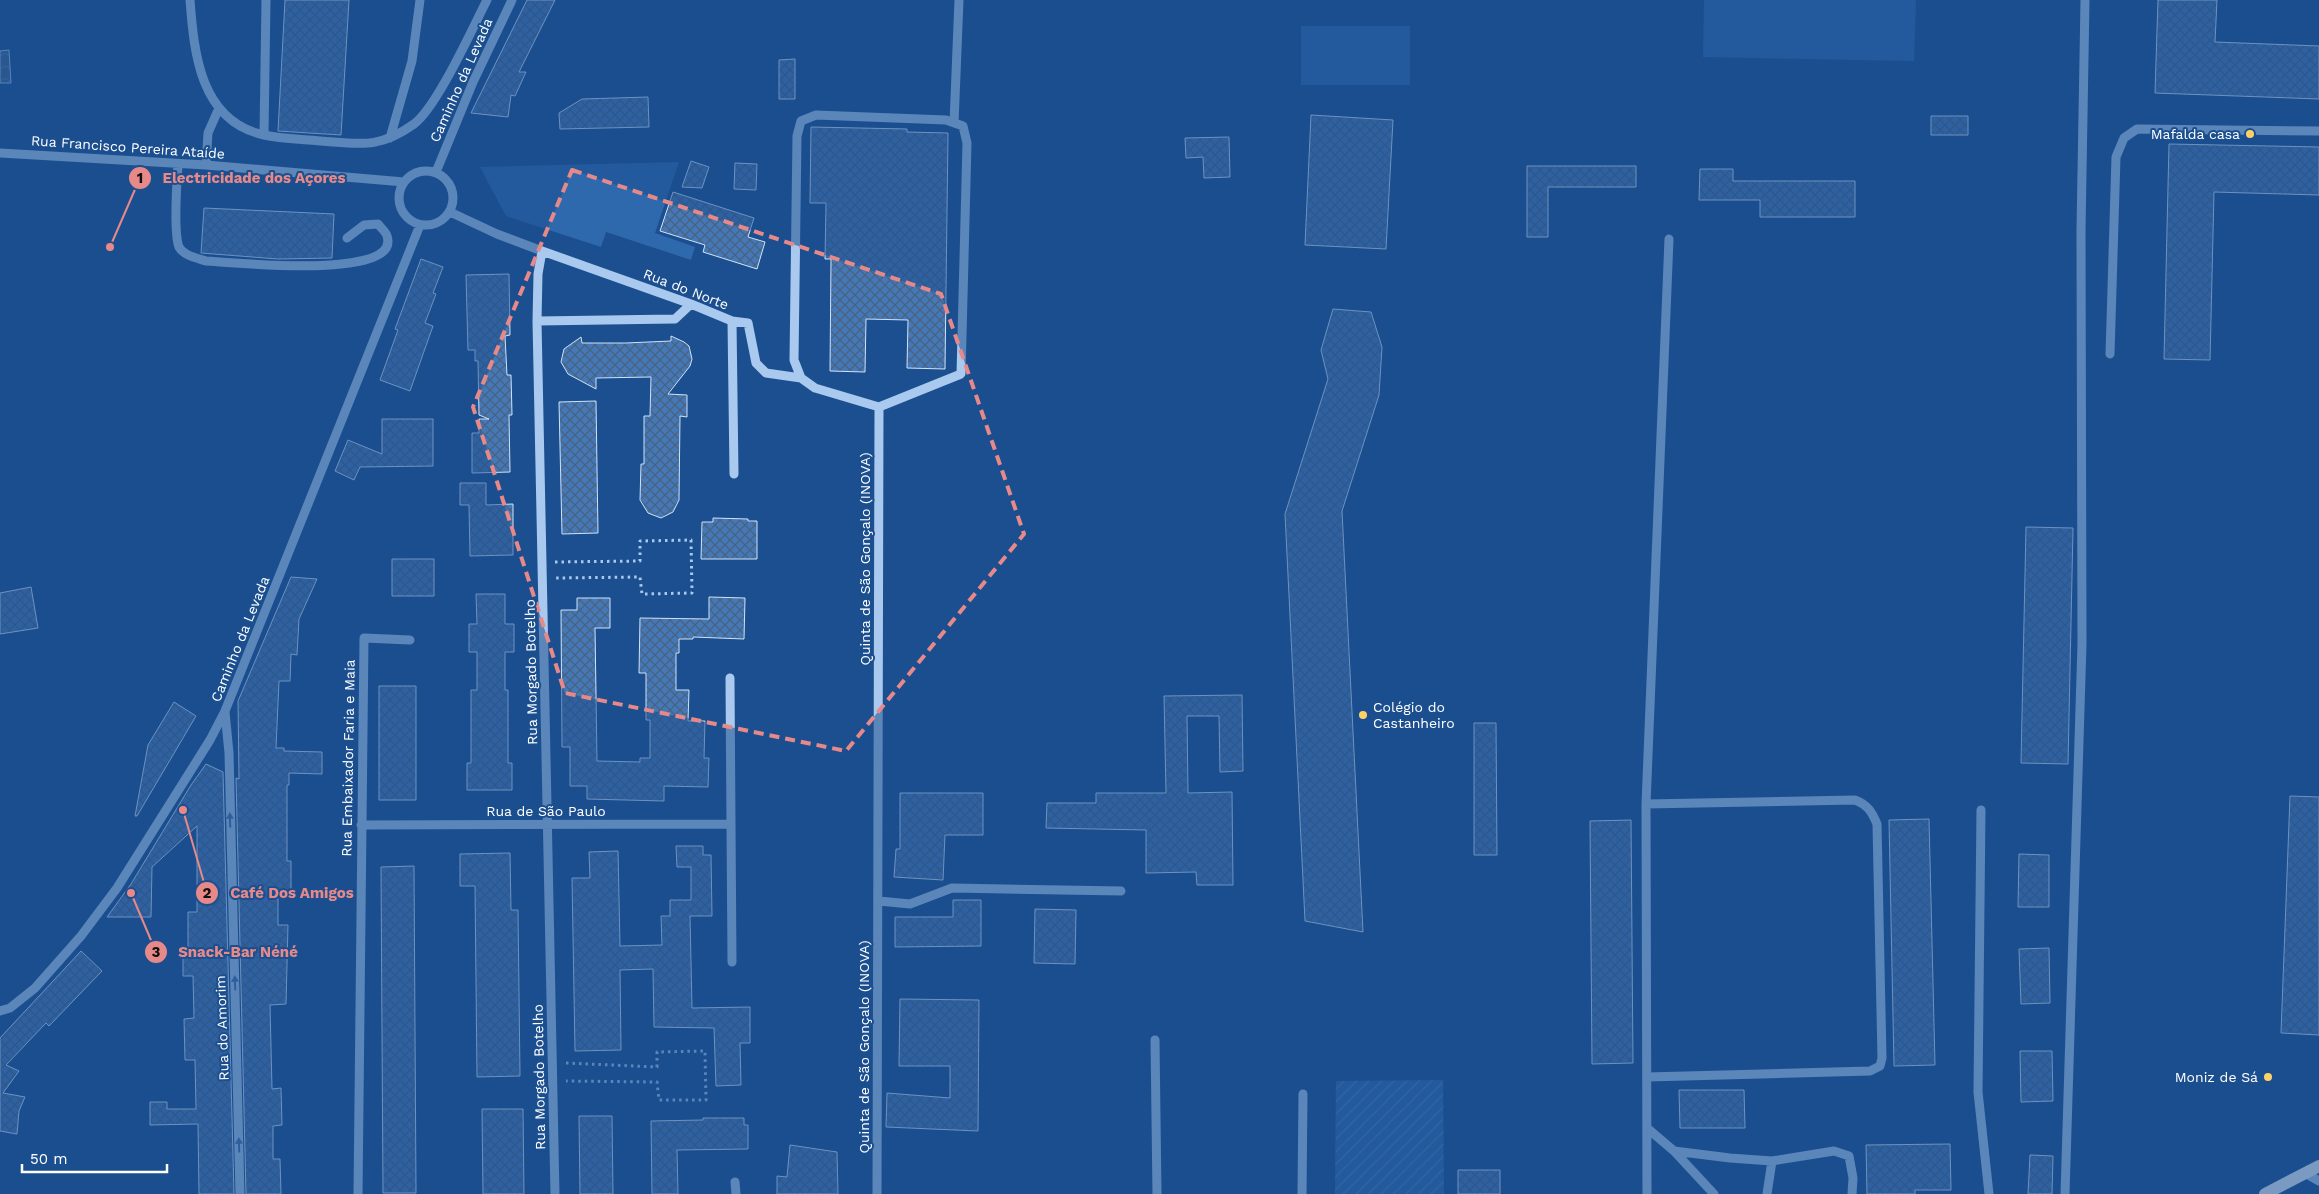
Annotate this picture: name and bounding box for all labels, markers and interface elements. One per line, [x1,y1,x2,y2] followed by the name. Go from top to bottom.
[426,15,496,144] street label: Caminho da Levada
[2151,126,2240,142] place label: Mafalda casa
[2244,128,2256,140] marker: Mafalda casa
[30,132,226,162] street label: Rua Francisco Pereira Ataíde
[128,163,356,193] callout: Electricidade dos Açores
[137,169,143,187] text: 1
[162,169,346,187] text: Electricidade dos Açores
[641,265,731,313] street label: Rua do Norte
[857,452,873,666] street label: Quinta de São Gonçalo (INOVA)
[207,574,273,704] street label: Caminho da Levada
[522,599,540,745] street label: Rua Morgado Botelho
[338,659,358,857] street label: Rua Embaixador Faria e Maia
[1373,699,1455,731] place label: Colégio do Castanheiro
[1357,709,1369,721] marker: Colégio do Castanheiro
[486,803,606,819] street label: Rua de São Paulo
[226,812,234,828] one-way arrow
[195,878,364,908] callout: Café Dos Amigos
[203,884,212,902] text: 2
[230,884,354,902] text: Café Dos Amigos
[144,937,308,967] callout: Snack-Bar Néné
[856,940,872,1154] street label: Quinta de São Gonçalo (INOVA)
[152,943,161,961] text: 3
[178,943,298,961] text: Snack-Bar Néné
[212,975,232,1081] street label: Rua do Amorim
[230,975,238,991] one-way arrow
[530,1004,548,1150] street label: Rua Morgado Botelho
[2175,1069,2258,1085] place label: Moniz de Sá
[2262,1071,2274,1083] marker: Moniz de Sá
[235,1137,243,1153] one-way arrow
[22,1142,168,1174] scale bar
[30,1150,67,1168] text: 50 m

